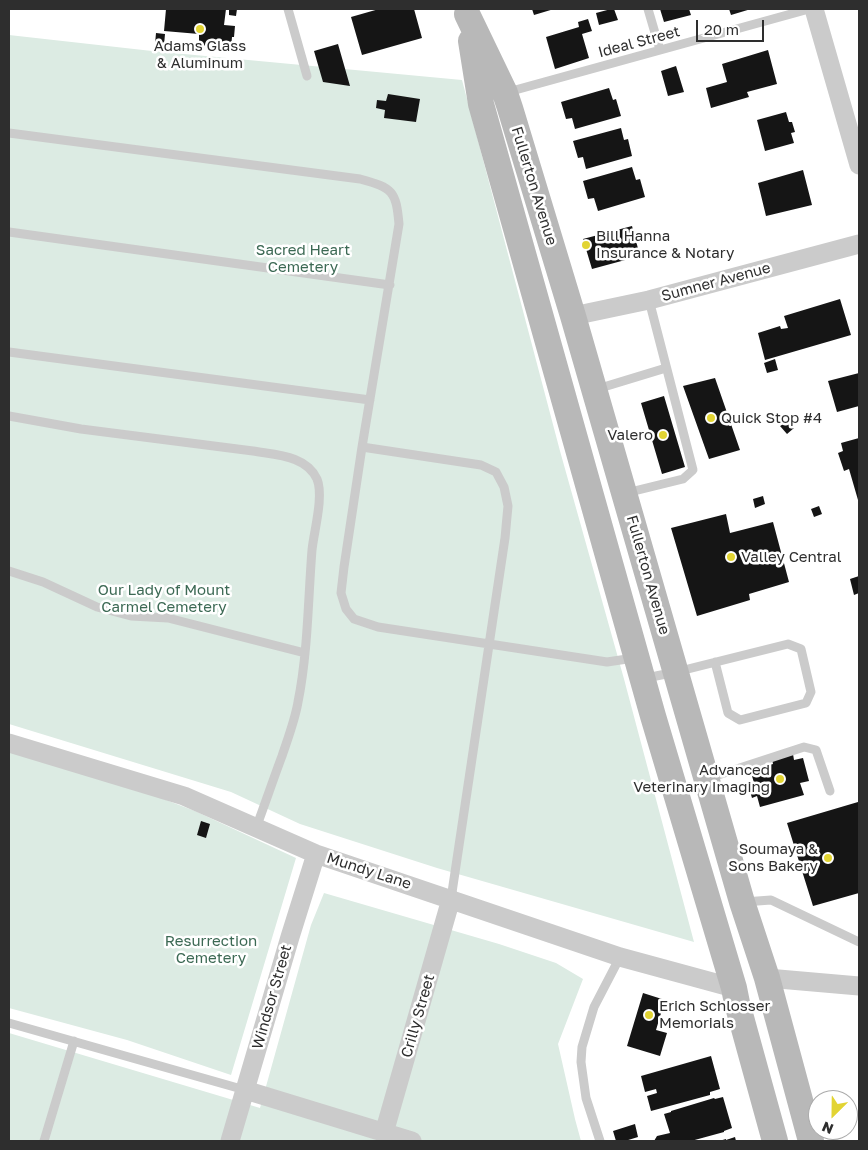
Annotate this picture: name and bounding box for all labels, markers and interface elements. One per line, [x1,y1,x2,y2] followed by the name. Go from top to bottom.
[698,10,766,42] scale bar
[704,20,739,38] text: 20 m
[596,22,682,62] street label: Ideal Street
[194,23,206,35] marker: Adams Glass & Aluminum
[154,37,246,72] place label: Adams Glass & Aluminum
[507,124,561,248] street label: Fullerton Avenue
[596,227,734,262] place label: Bill Hanna Insurance & Notary
[580,239,592,251] marker: Bill Hanna Insurance & Notary
[256,241,350,276] park label: Sacred Heart Cemetery
[659,259,773,305] street label: Sumner Avenue
[721,409,822,427] place label: Quick Stop #4
[705,412,717,424] marker: Quick Stop #4
[607,426,653,444] place label: Valero
[657,429,669,441] marker: Valero
[622,513,674,637] street label: Fullerton Avenue
[741,548,842,566] place label: Valley Central
[725,551,737,563] marker: Valley Central
[98,581,230,616] park label: Our Lady of Mount Carmel Cemetery
[633,761,770,796] place label: Advanced Veterinary Imaging
[774,773,786,785] marker: Advanced Veterinary Imaging
[728,840,818,875] place label: Soumaya & Sons Bakery
[325,849,413,893] street label: Mundy Lane
[822,852,834,864] marker: Soumaya & Sons Bakery
[165,932,257,967] park label: Resurrection Cemetery
[248,943,296,1051] street label: Windsor Street
[398,972,438,1060] street label: Crilly Street
[659,997,770,1032] place label: Erich Schlosser Memorials
[643,1009,655,1021] marker: Erich Schlosser Memorials
[808,1090,858,1140] north arrow
[819,1118,836,1138] text: N

